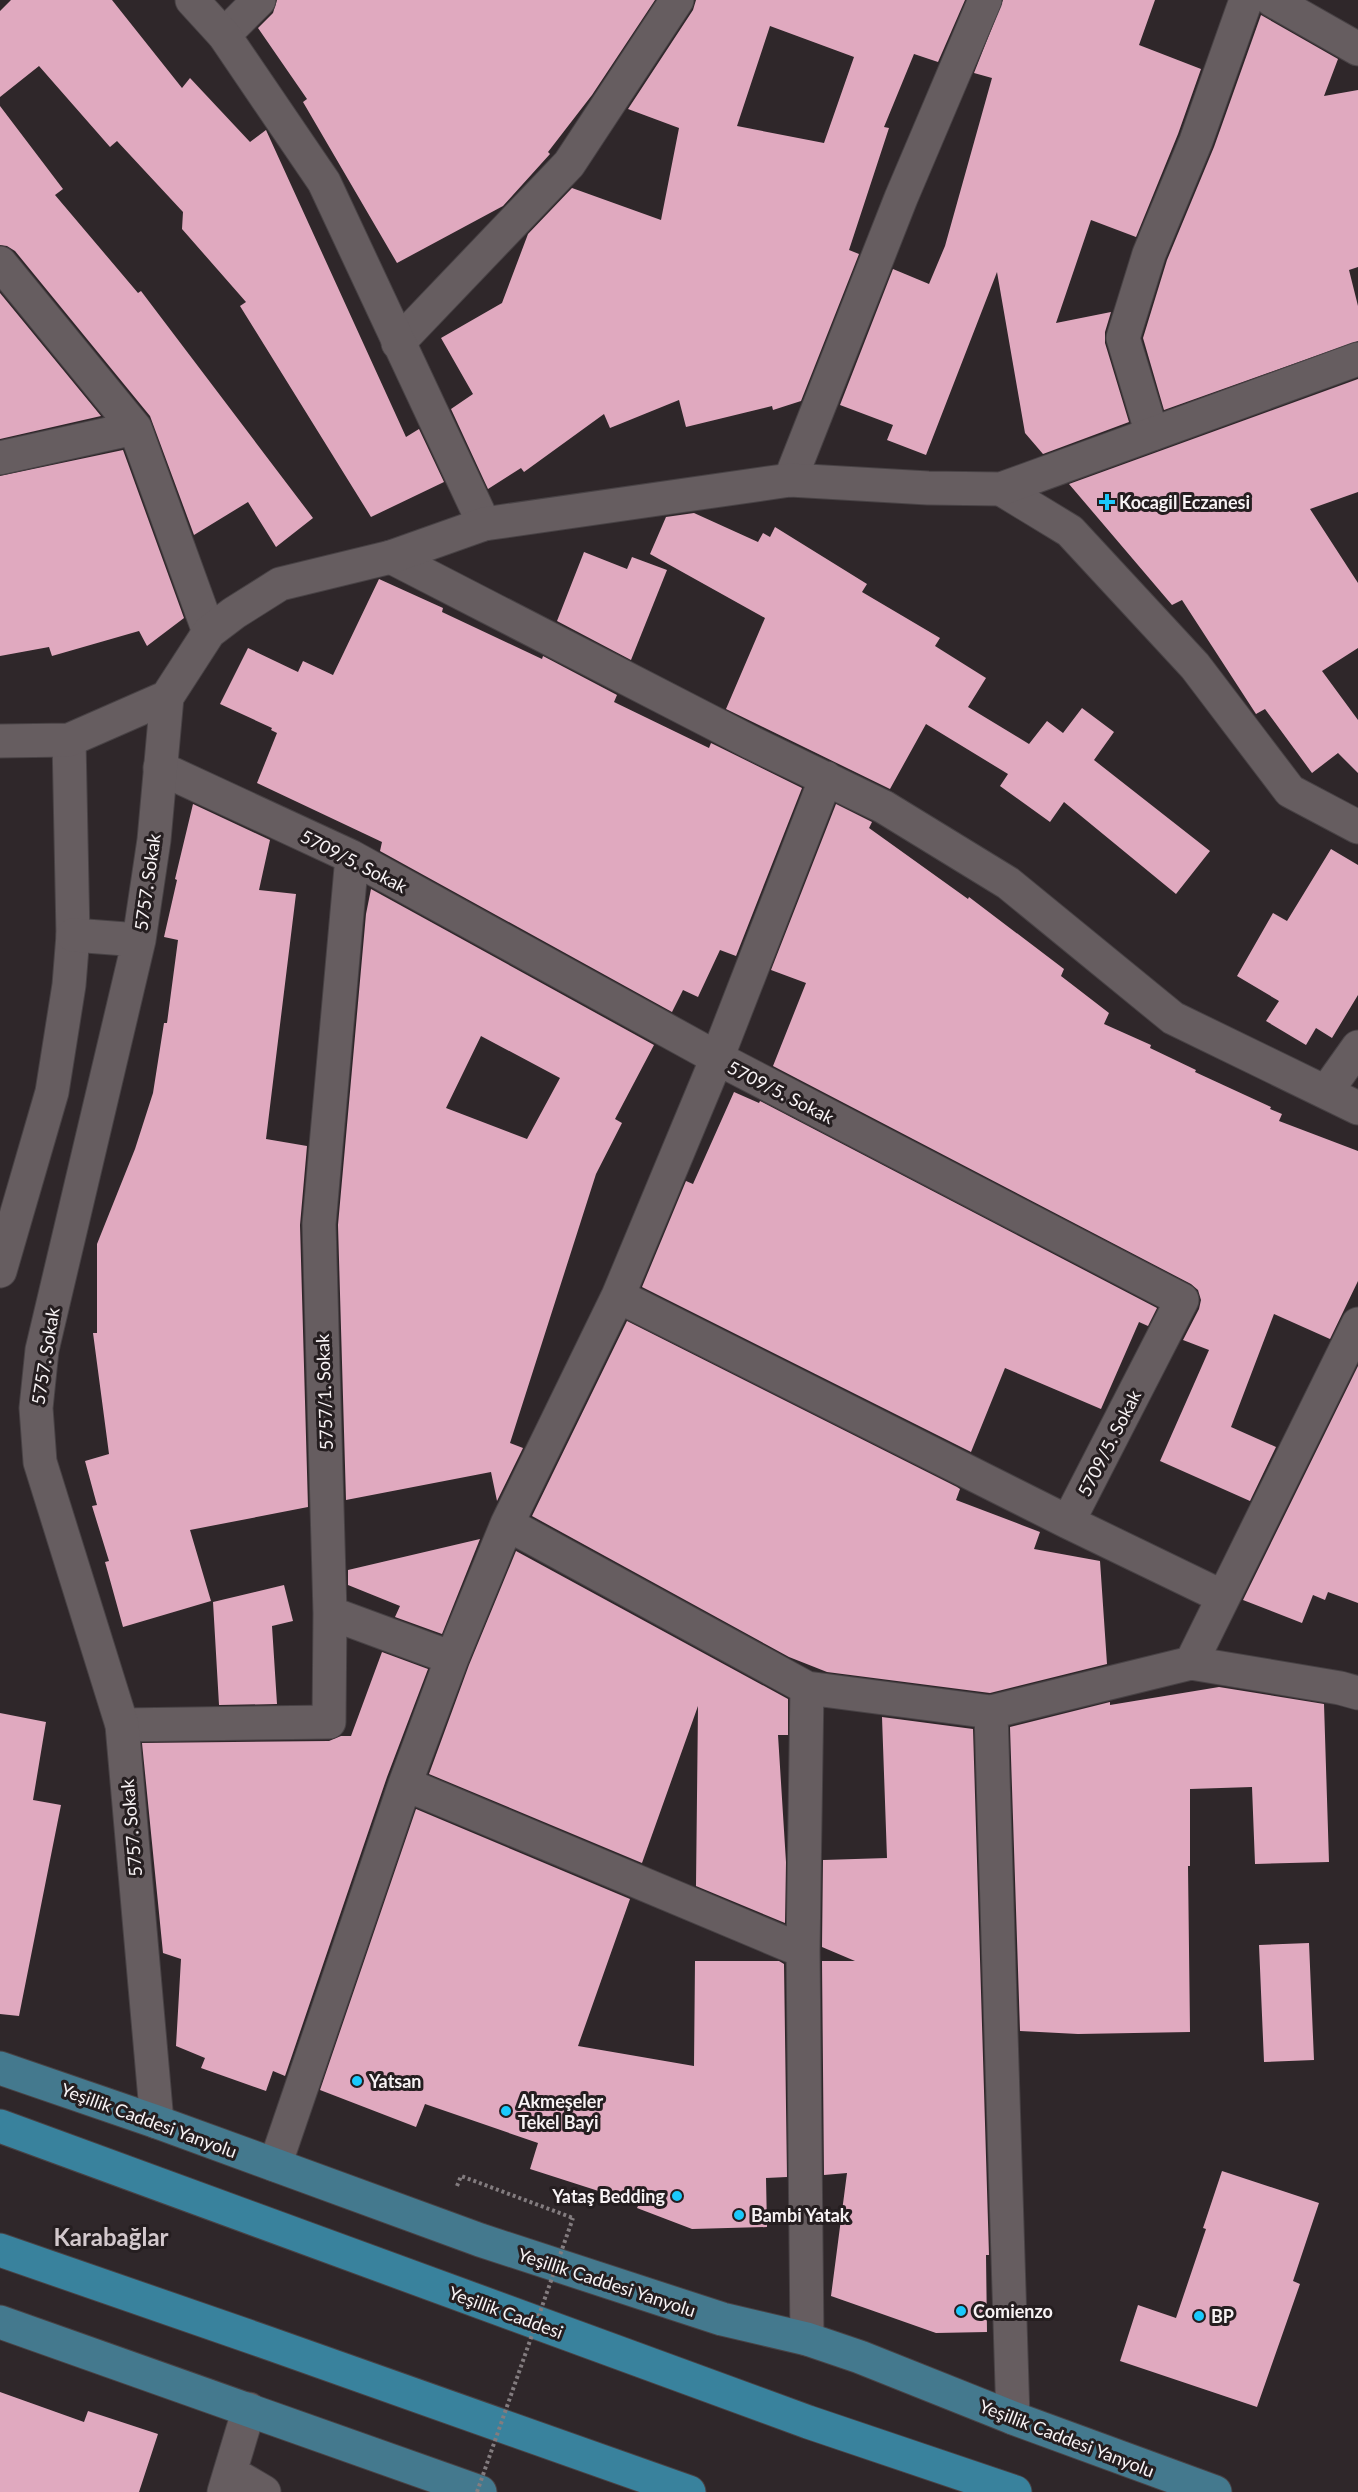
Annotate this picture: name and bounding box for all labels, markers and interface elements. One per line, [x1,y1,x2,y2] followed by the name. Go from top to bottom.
[1119,491,1250,513] place label: Kocagil Eczanesi
[1100,495,1114,509] marker: Kocagil Eczanesi
[297,825,412,898] street label: 5709/5. Sokak
[129,831,165,932] street label: 5757. Sokak
[724,1056,839,1129] street label: 5709/5. Sokak
[26,1305,64,1406] street label: 5757. Sokak
[311,1333,337,1451] street label: 5757/1. Sokak
[1073,1385,1146,1500] street label: 5709/5. Sokak
[116,1777,146,1878] street label: 5757. Sokak
[368,2070,422,2092] place label: Yatsan
[350,2074,364,2088] marker: Yatsan
[58,2078,240,2162] street label: Yeşillik Caddesi Yanyolu
[517,2090,603,2133] place label: Akmeşeler Tekel Bayi
[499,2104,513,2118] marker: Akmeşeler Tekel Bayi
[551,2185,665,2207] place label: Yataş Bedding
[670,2189,684,2203] marker: Yataş Bedding
[751,2204,850,2226] place label: Bambi Yatak
[732,2208,746,2222] marker: Bambi Yatak
[53,2222,169,2251] district label: Karabağlar
[515,2243,699,2321] street label: Yeşillik Caddesi Yanyolu
[446,2281,566,2343] street label: Yeşillik Caddesi
[973,2300,1053,2322] place label: Comienzo
[954,2304,968,2318] marker: Comienzo
[1211,2305,1234,2327] place label: BP
[1192,2309,1206,2323] marker: BP
[976,2394,1158,2482] street label: Yeşillik Caddesi Yanyolu

